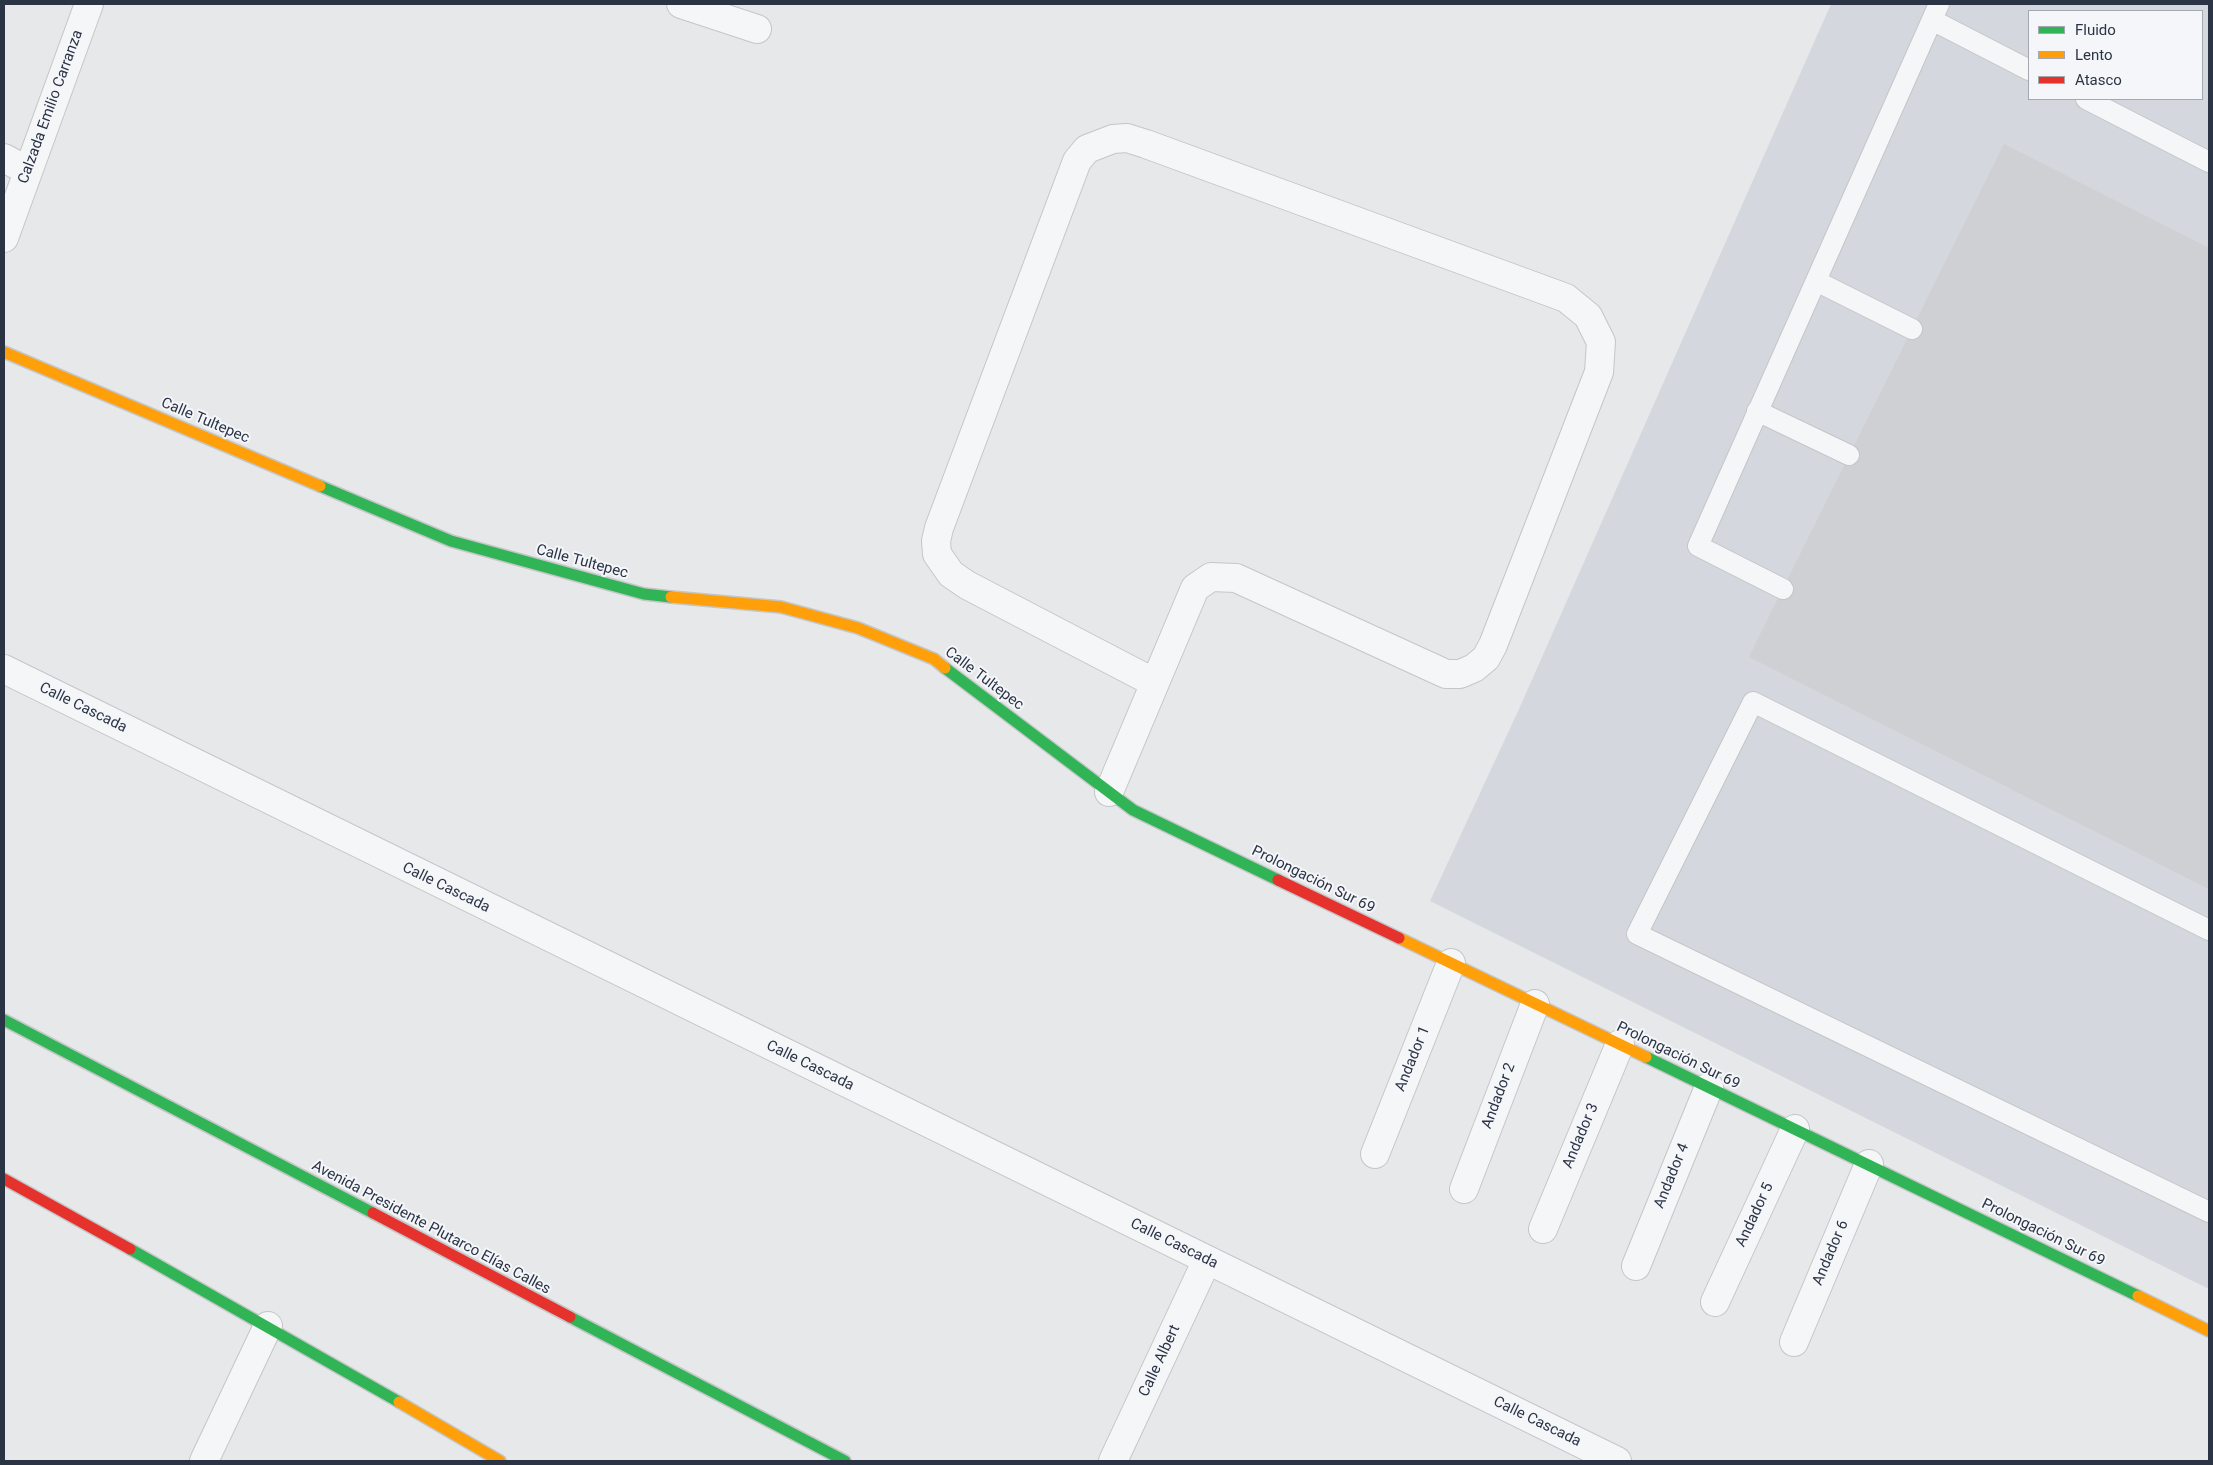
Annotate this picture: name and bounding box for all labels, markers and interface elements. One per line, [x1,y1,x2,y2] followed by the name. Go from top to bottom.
[2028,10,2203,100] legend
[2075,21,2116,39] text: Fluido
[15,28,87,186] street label: Calzada Emilio Carranza
[2075,46,2113,64] text: Lento
[2075,71,2122,89] text: Atasco
[158,394,252,448] street label: Calle Tultepec
[534,541,630,583] street label: Calle Tultepec
[941,643,1027,715] street label: Calle Tultepec
[36,679,130,737] street label: Calle Cascada
[1248,842,1378,918] street label: Prolongación Sur 69
[399,859,493,917] street label: Calle Cascada
[1613,1018,1743,1094] street label: Prolongación Sur 69
[1392,1024,1434,1094] street label: Andador 1
[763,1037,857,1095] street label: Calle Cascada
[1478,1061,1520,1131] street label: Andador 2
[1559,1101,1603,1171] street label: Andador 3
[1651,1141,1693,1211] street label: Andador 4
[309,1157,553,1299] street label: Avenida Presidente Plutarco Elías Calles
[1732,1180,1778,1250] street label: Andador 5
[1978,1195,2108,1271] street label: Prolongación Sur 69
[1127,1215,1221,1273] street label: Calle Cascada
[1809,1218,1853,1288] street label: Andador 6
[1136,1322,1184,1400] street label: Calle Albert
[1490,1393,1584,1451] street label: Calle Cascada

